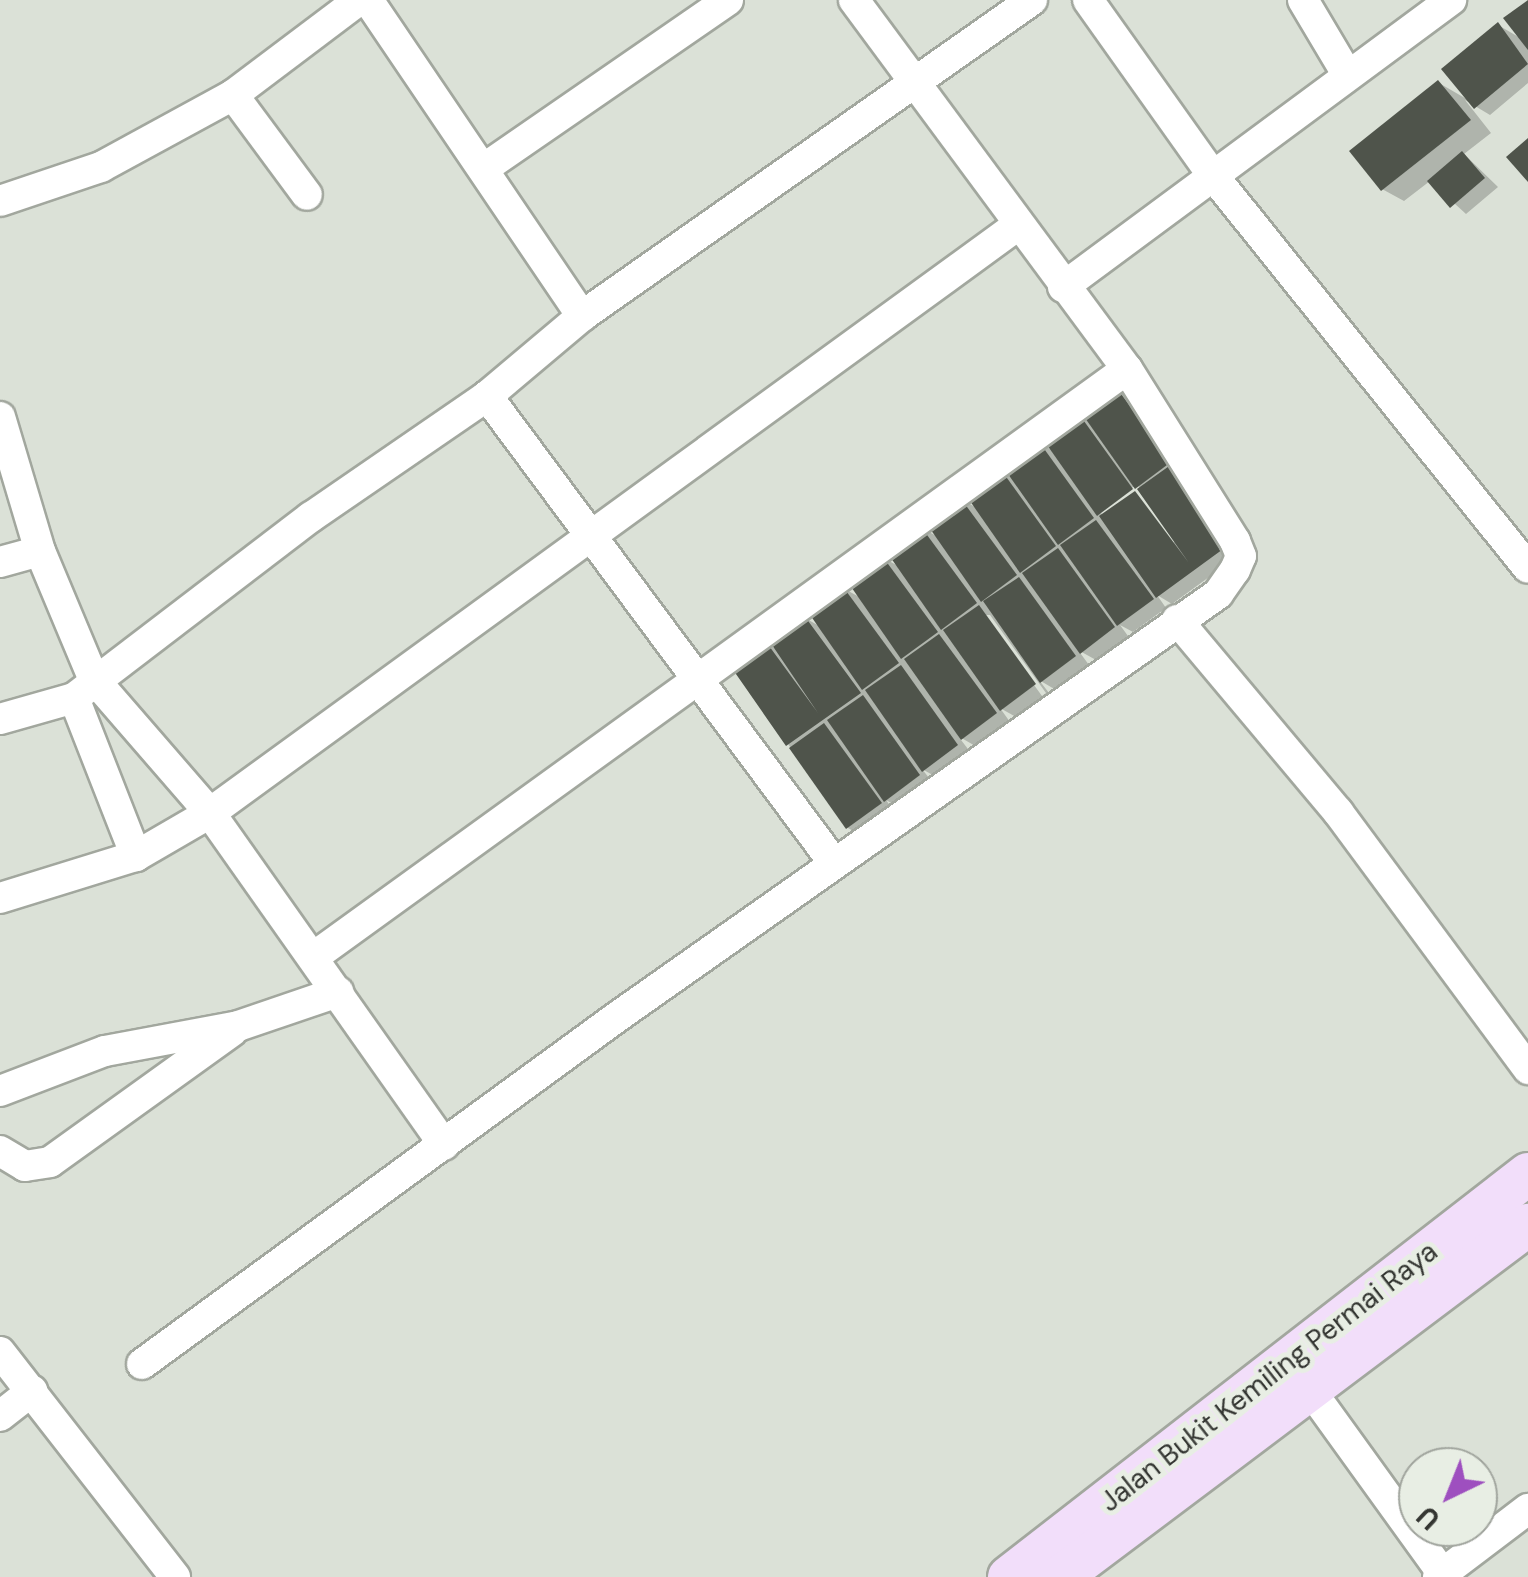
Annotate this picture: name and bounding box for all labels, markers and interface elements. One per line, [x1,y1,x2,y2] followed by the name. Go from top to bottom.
[1094,1235,1444,1519] street label: Jalan Bukit Kemiling Permai Raya
[1398,1447,1498,1547] north arrow
[1409,1498,1448,1538] text: U

